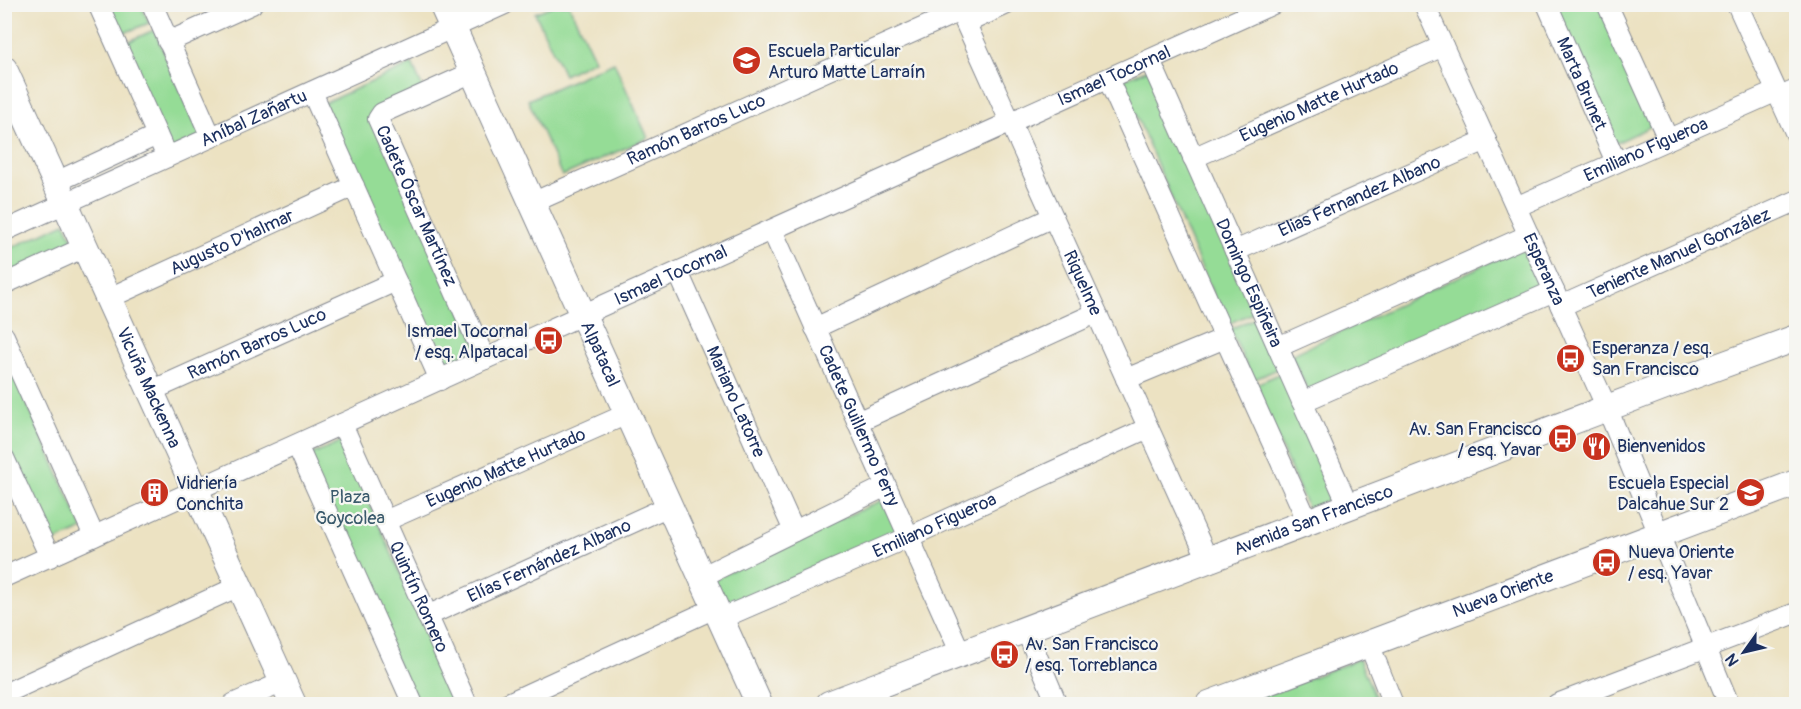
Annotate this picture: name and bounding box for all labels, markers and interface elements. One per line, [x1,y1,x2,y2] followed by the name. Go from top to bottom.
[1551,34,1612,135] street label: Marta Brunet
[768,40,925,84] place label: Escuela Particular Arturo Matte Larraín
[1054,41,1174,111] street label: Ismael Tocornal
[731,45,763,77] school or university icon: Escuela Particular Arturo Matte Larraín
[1236,56,1403,148] street label: Eugenio Matte Hurtado
[197,84,311,152] street label: Aníbal Zañartu
[624,89,770,171] street label: Ramón Barros Luco
[1580,112,1712,187] street label: Emiliano Figueroa
[370,122,462,290] street label: Cadete Óscar Martínez
[1275,150,1445,242] street label: Elias Fernandez Albano
[1584,203,1774,305] street label: Teniente Manuel González
[166,204,298,281] street label: Augusto D'halmar
[1210,215,1287,351] street label: Domingo Espiñeira
[1517,229,1570,309] street label: Esperanza
[611,240,731,311] street label: Ismael Tocornal
[1058,247,1107,319] street label: Riquelme
[184,303,330,385] street label: Ramón Barros Luco
[575,317,625,391] street label: Alpatacal
[407,320,528,364] place label: Ismael Tocornal / esq. Alpatacal
[111,324,186,452] street label: Vicuña Mackenna
[533,325,565,357] bus stop icon: Ismael Tocornal / esq. Alpatacal
[1592,337,1713,381] place label: Esperanza / esq. San Francisco
[813,341,905,510] street label: Cadete Guillermo Perry
[1555,342,1587,374] bus stop icon: Esperanza / esq. San Francisco
[701,343,771,461] street label: Mariano Latorre
[1409,418,1543,462] place label: Av. San Francisco / esq. Yavar
[423,423,589,513] street label: Eugenio Matte Hurtado
[1547,423,1579,455] bus stop icon: Av. San Francisco / esq. Yavar
[1580,430,1612,462] restaurant icon: Bienvenidos
[1617,435,1705,458] place label: Bienvenidos
[176,472,243,516] place label: Vidriería Conchita
[1608,472,1729,516] place label: Escuela Especial Dalcahue Sur 2
[139,477,171,509] building icon: Vidriería Conchita
[1734,477,1766,509] school or university icon: Escuela Especial Dalcahue Sur 2
[1230,479,1397,561] street label: Avenida San Francisco
[315,486,385,530] park label: Plaza Goycolea
[869,488,1000,563] street label: Emiliano Figueroa
[464,514,635,608] street label: Elías Fernández Albano
[384,537,454,656] street label: Quintín Romero
[1628,541,1734,585] place label: Nueva Oriente / esq. Yavar
[1591,546,1623,578] bus stop icon: Nueva Oriente / esq. Yavar
[1449,564,1557,623] street label: Nueva Oriente
[1714,622,1774,682] north arrow
[1025,633,1159,677] place label: Av. San Francisco / esq. Torreblanca
[988,638,1020,670] bus stop icon: Av. San Francisco / esq. Torreblanca
[1721,650,1744,670] text: N

